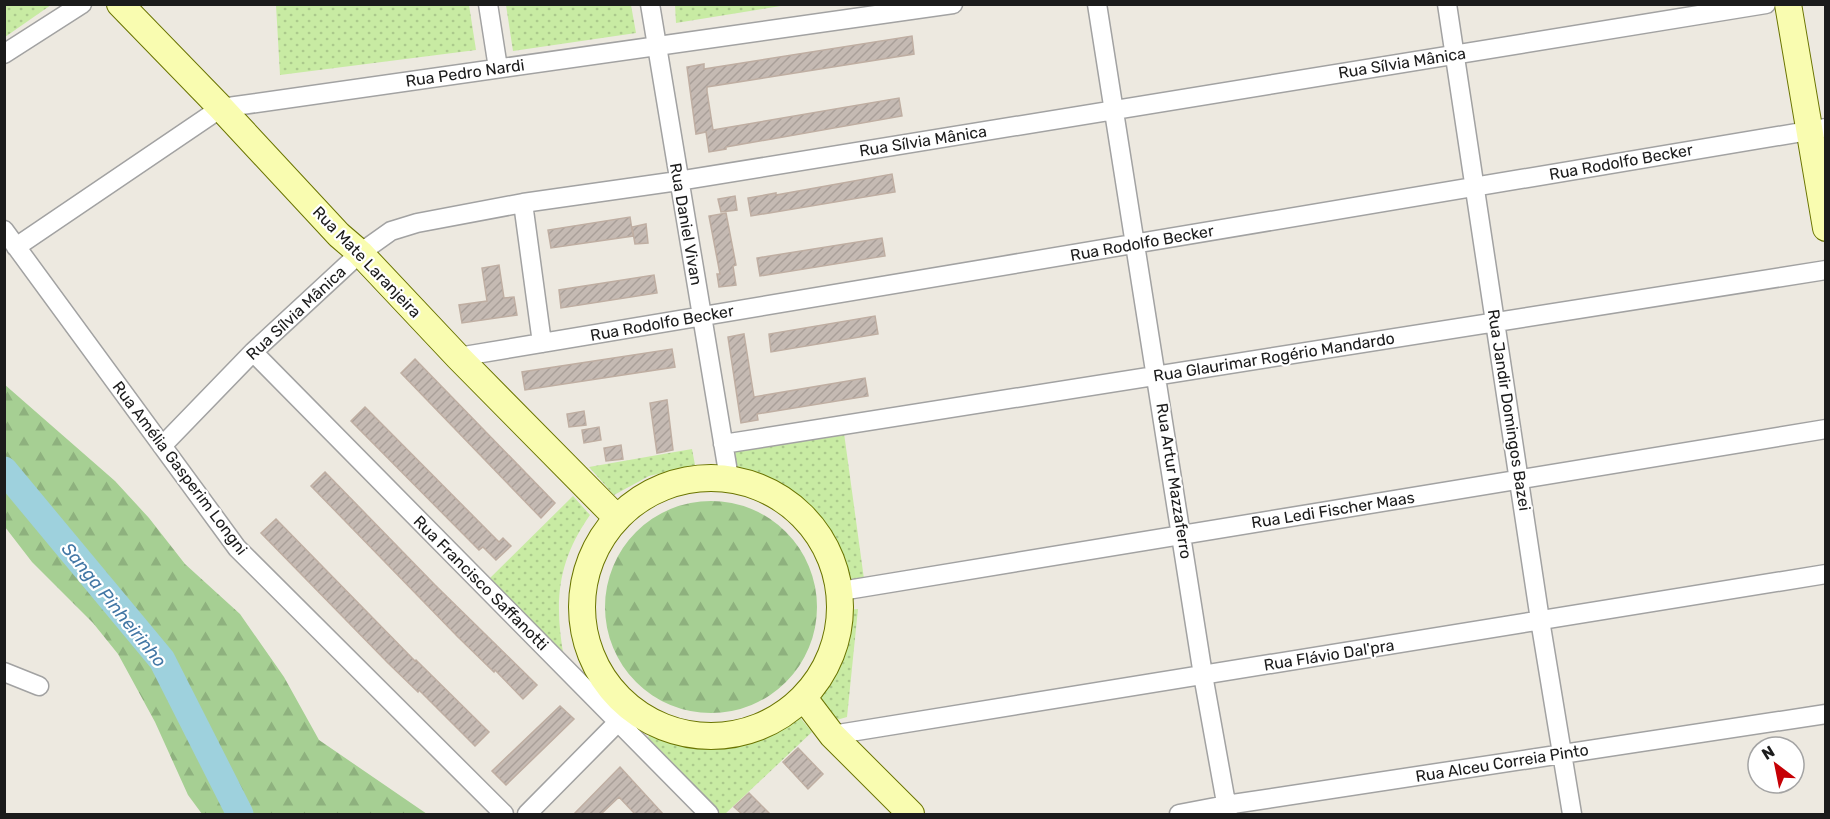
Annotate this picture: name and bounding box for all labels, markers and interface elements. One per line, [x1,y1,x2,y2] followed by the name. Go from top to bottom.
[1337,44,1467,82] street label: Rua Sílvia Mânica
[404,55,526,91] street label: Rua Pedro Nardi
[858,122,988,160] street label: Rua Sílvia Mânica
[1548,140,1694,184] street label: Rua Rodolfo Becker
[666,161,706,287] street label: Rua Daniel Vivan
[309,202,425,322] street label: Rua Mate Laranjeira
[1069,221,1215,265] street label: Rua Rodolfo Becker
[242,262,350,364] street label: Rua Sílvia Mânica
[589,301,735,345] street label: Rua Rodolfo Becker
[1484,308,1534,512] street label: Rua Jandir Domingos Bazei
[1152,329,1396,385] street label: Rua Glaurimar Rogério Mandardo
[109,378,251,558] street label: Rua Amélia Gasperim Longni
[1152,402,1196,560] street label: Rua Artur Mazzaferro
[1250,488,1416,532] street label: Rua Ledi Fischer Maas
[410,512,552,654] street label: Rua Francisco Saffanotti
[57,538,171,672] water label: Sanga Pinheirinho
[1262,635,1396,675] street label: Rua Flávio Dal'pra
[1746,735,1806,795] north arrow
[1414,740,1590,786] street label: Rua Alceu Correia Pinto
[1758,742,1778,764] text: N

